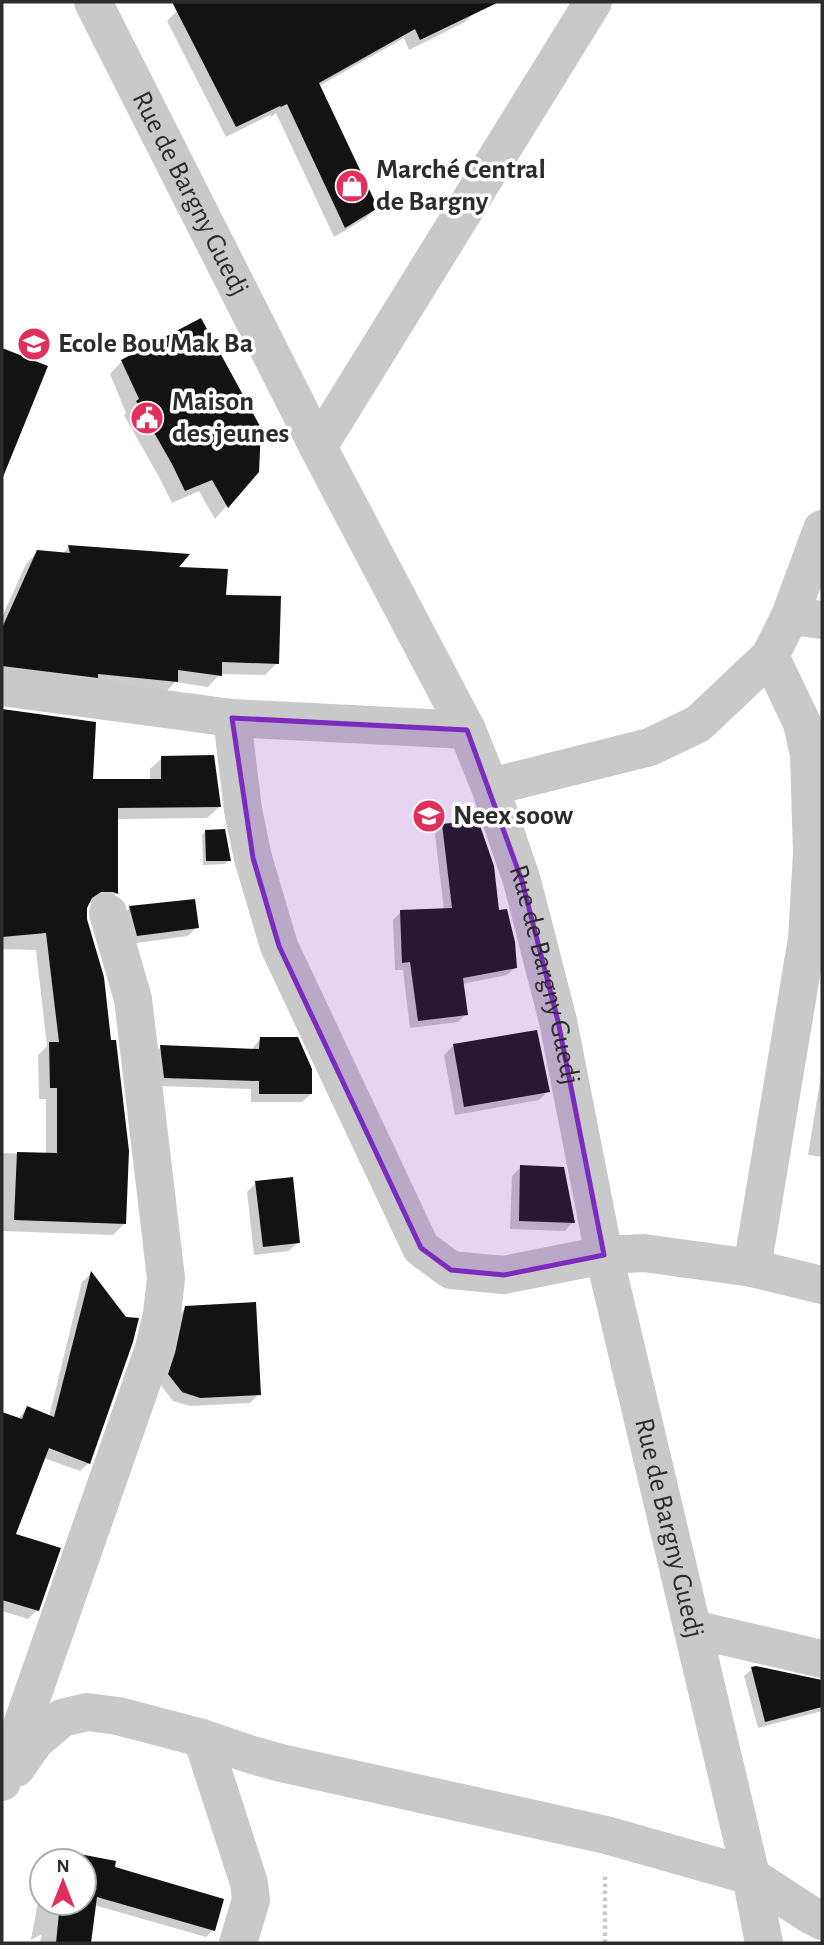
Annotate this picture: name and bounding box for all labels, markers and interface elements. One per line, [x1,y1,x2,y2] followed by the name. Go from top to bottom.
[127,87,253,301] street label: Rue de Bargny Guedj
[376,156,546,216] place label: Marché Central de Bargny
[333,167,371,205] shop icon: Marché Central de Bargny
[15,325,53,363] school or university icon: Ecole Bou Mak Ba
[58,330,253,358] place label: Ecole Bou Mak Ba
[172,388,289,448] place label: Maison des jeunes
[128,399,166,437] public building icon: Maison des jeunes
[410,797,448,835] school or university icon: Neex soow
[453,802,574,830] place label: Neex soow
[504,862,584,1087] street label: Rue de Bargny Guedj
[629,1415,708,1641] street label: Rue de Bargny Guedj
[28,1847,98,1917] north arrow
[56,1857,70,1876] text: N

